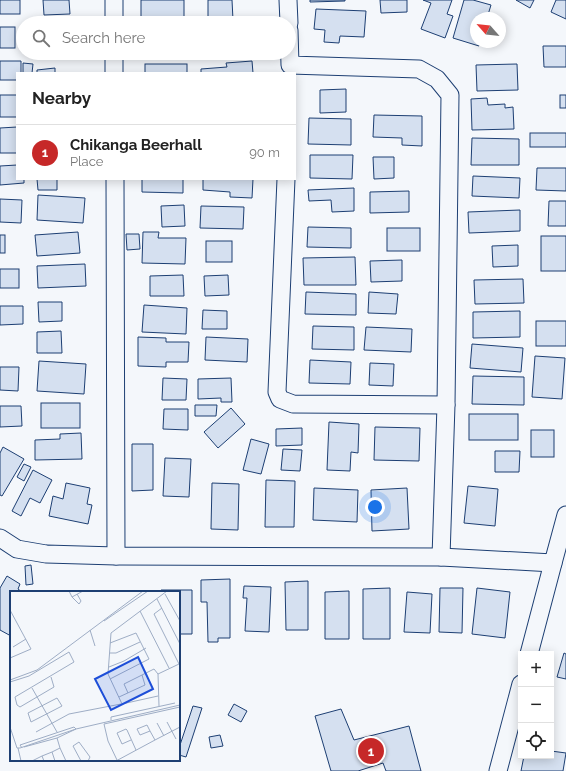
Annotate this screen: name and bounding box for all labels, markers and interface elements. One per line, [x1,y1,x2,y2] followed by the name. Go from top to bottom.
[470,12,506,48] north arrow
[16,16,296,60] search box
[30,27,52,49] icon: search
[62,29,145,47] text: Search here
[32,88,91,108] text: Nearby
[70,136,202,154] text: Chikanga Beerhall
[42,145,48,160] text: 1
[249,145,280,160] text: 90 m
[70,154,103,169] text: Place
[365,497,385,517] your location
[10,591,180,761] inset map
[518,651,554,759] map controls
[518,651,554,687] button: +
[518,687,554,723] button: −
[518,723,554,759] button: locate
[358,736,384,766] pin: 1

